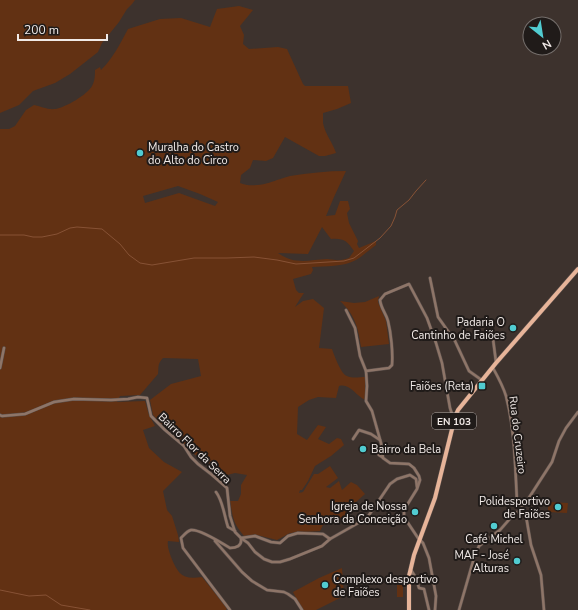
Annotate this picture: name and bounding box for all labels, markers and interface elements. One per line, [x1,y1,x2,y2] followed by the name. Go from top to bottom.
[18,16,107,42] scale bar
[522,16,562,56] north arrow
[24,22,59,38] text: 200 m
[539,36,554,53] text: N
[148,140,239,168] place label: Muralha do Castro do Alto do Circo
[135,148,145,158] marker: Muralha do Castro do Alto do Circo
[411,315,505,343] place label: Padaria O Cantinho de Faiões
[508,323,518,333] marker: Padaria O Cantinho de Faiões
[410,379,474,394] place label: Faiões (Reta)
[477,381,487,391] marker: Faiões (Reta)
[505,395,530,475] street label: Rua do Cruzeiro
[155,410,235,487] street label: Bairro Flor da Serra
[432,413,476,429] road number: EN 103
[371,442,441,457] place label: Bairro da Bela
[358,444,368,454] marker: Bairro da Bela
[479,494,550,522] place label: Polidesportivo de Faiões
[298,499,407,527] place label: Igreja de Nossa Senhora da Conceição
[553,502,563,512] marker: Polidesportivo de Faiões
[410,507,420,517] marker: Igreja de Nossa Senhora da Conceição
[489,521,499,531] marker: Café Michel
[465,532,524,547] place label: Café Michel
[454,548,509,576] place label: MAF - José Alturas
[512,556,522,566] marker: MAF - José Alturas
[333,572,438,600] place label: Complexo desportivo de Faiões
[320,580,330,590] marker: Complexo desportivo de Faiões

